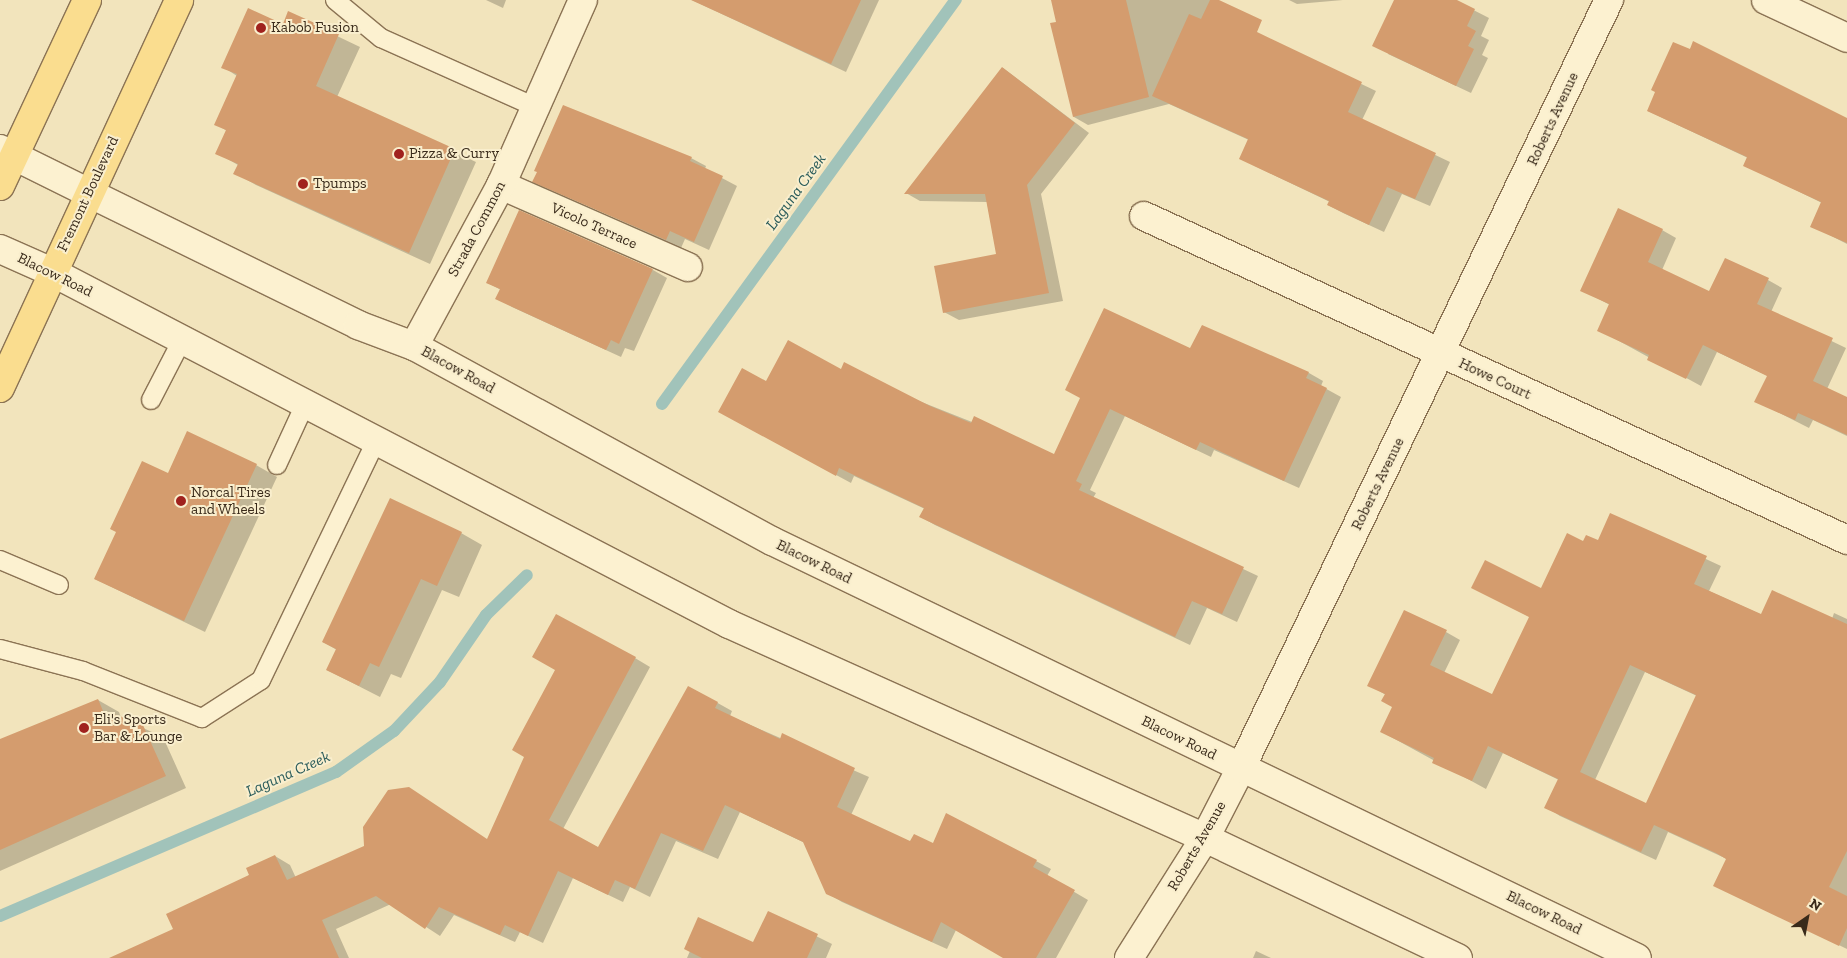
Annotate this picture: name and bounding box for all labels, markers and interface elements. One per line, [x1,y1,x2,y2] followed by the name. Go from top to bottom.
[271,19,359,37] place label: Kabob Fusion
[255,22,267,34] marker: Kabob Fusion
[1523,69,1583,169] street label: Roberts Avenue
[53,133,123,255] street label: Fremont Boulevard
[409,145,499,163] place label: Pizza & Curry
[393,148,405,160] marker: Pizza & Curry
[762,150,830,234] water label: Laguna Creek
[313,175,367,193] place label: Tpumps
[297,178,309,190] marker: Tpumps
[444,178,510,280] street label: Strada Common
[548,199,640,253] street label: Vicolo Terrace
[14,249,96,301] street label: Blacow Road
[418,342,498,398] street label: Blacow Road
[1456,354,1534,404] street label: Howe Court
[1348,435,1408,533] street label: Roberts Avenue
[191,483,271,518] place label: Norcal Tires and Wheels
[175,495,187,507] marker: Norcal Tires and Wheels
[773,536,855,588] street label: Blacow Road
[94,710,183,745] place label: Eli's Sports Bar & Lounge
[1138,712,1220,764] street label: Blacow Road
[78,722,90,734] marker: Eli's Sports Bar & Lounge
[243,747,333,801] water label: Laguna Creek
[1164,798,1230,894] street label: Roberts Avenue
[1503,887,1585,939] street label: Blacow Road
[1782,893,1832,943] north arrow
[1806,895,1825,915] text: N

